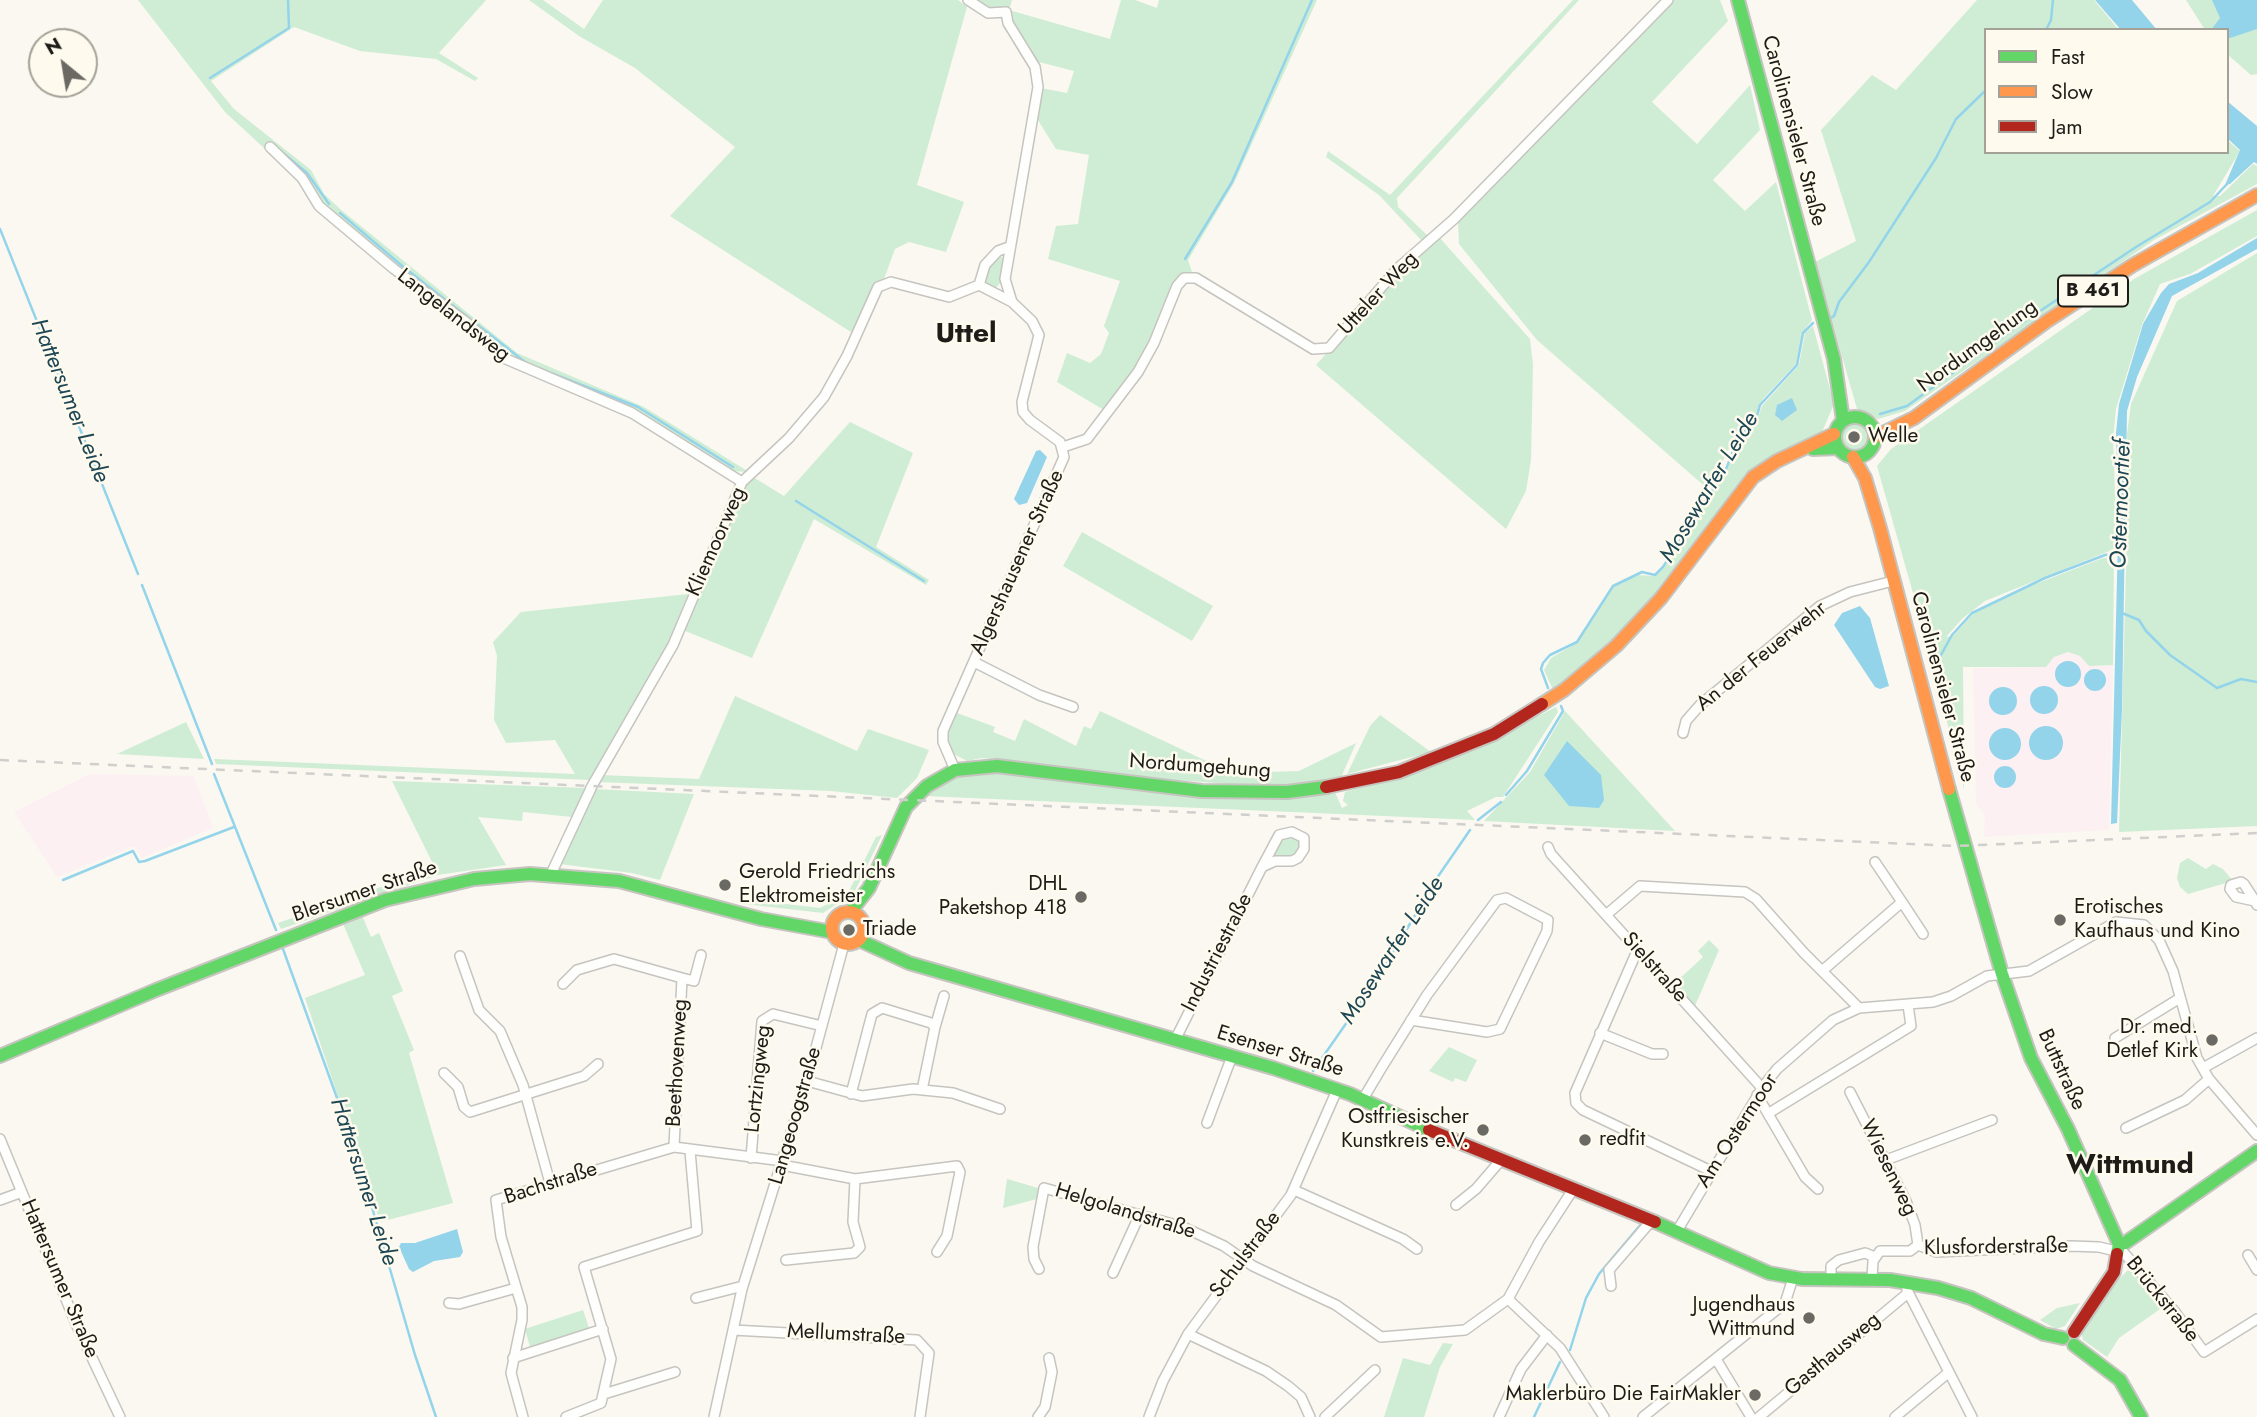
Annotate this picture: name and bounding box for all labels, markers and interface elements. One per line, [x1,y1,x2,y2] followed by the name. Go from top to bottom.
[28,28,98,98] north arrow
[1984,28,2229,154] legend
[40,31,67,62] text: N
[1755,33,1831,229] street label: Carolinensieler Straße
[2051,42,2084,72] text: Fast
[2051,77,2093,107] text: Slow
[2051,112,2083,142] text: Jam
[1334,247,1424,341] street label: Utteler Weg
[392,264,514,368] street label: Langelandsweg
[2058,276,2128,306] road number: B 461
[1913,295,2043,399] street label: Nordumgehung
[24,315,114,487] water label: Hattersumer Leide
[935,318,997,352] district label: Uttel
[1654,408,1766,568] water label: Mosewarfer Leide
[1868,424,1918,450] place label: Welle
[1846,429,1862,445] marker: Welle
[2106,439,2138,569] water label: Ostermoortief
[966,466,1070,660] street label: Algershausener Straße
[682,483,752,601] street label: Kliemoorweg
[1904,589,1980,785] street label: Carolinensieler Straße
[1692,597,1832,717] street label: An der Feuerwehr
[1128,749,1272,785] street label: Nordumgehung
[289,855,441,929] street label: Blersumer Straße
[739,860,895,910] place label: Gerold Friedrichs Elektromeister
[939,872,1067,922] place label: DHL Paketshop 418
[1335,872,1451,1030] water label: Mosewarfer Leide
[717,877,733,893] marker: Gerold Friedrichs Elektromeister
[1073,889,1089,905] marker: DHL Paketshop 418
[1177,890,1259,1016] street label: Industriestraße
[2074,895,2240,945] place label: Erotisches Kaufhaus und Kino
[2052,912,2068,928] marker: Erotisches Kaufhaus und Kino
[863,917,917,943] place label: Triade
[841,922,857,938] marker: Triade
[1616,928,1692,1008] street label: Sielstraße
[662,998,694,1128] street label: Beethovenweg
[2106,1015,2198,1065] place label: Dr. med. Detlef Kirk
[1214,1021,1346,1083] street label: Esenser Straße
[741,1024,777,1134] street label: Lortzingweg
[2031,1026,2091,1114] street label: Buttstraße
[2204,1032,2220,1048] marker: Dr. med. Detlef Kirk
[764,1044,828,1188] street label: Langeoogstraße
[1692,1069,1784,1193] street label: Am Ostermoor
[323,1095,403,1269] water label: Hattersumer Leide
[1341,1105,1469,1155] place label: Ostfriesischer Kunstkreis e.V.
[1854,1116,1922,1220] street label: Wiesenweg
[1475,1122,1491,1138] marker: Ostfriesischer Kunstkreis e.V.
[1599,1127,1645,1153] place label: redfit
[1577,1132,1593,1148] marker: redfit
[2066,1149,2194,1183] district label: Wittmund
[501,1157,601,1211] street label: Bachstraße
[1052,1179,1198,1245] street label: Helgolandstraße
[14,1196,104,1362] street label: Hattersumer Straße
[1205,1207,1287,1303] street label: Schulstraße
[1924,1234,2068,1262] street label: Klusforderstraße
[2120,1252,2204,1348] street label: Brückstraße
[1693,1293,1795,1343] place label: Jugendhaus Wittmund
[1780,1308,1886,1402] street label: Gasthausweg
[1801,1310,1817,1326] marker: Jugendhaus Wittmund
[786,1319,906,1351] street label: Mellumstraße
[1505,1382,1741,1408] place label: Maklerbüro Die FairMakler
[1747,1387,1763,1403] marker: Maklerbüro Die FairMakler

